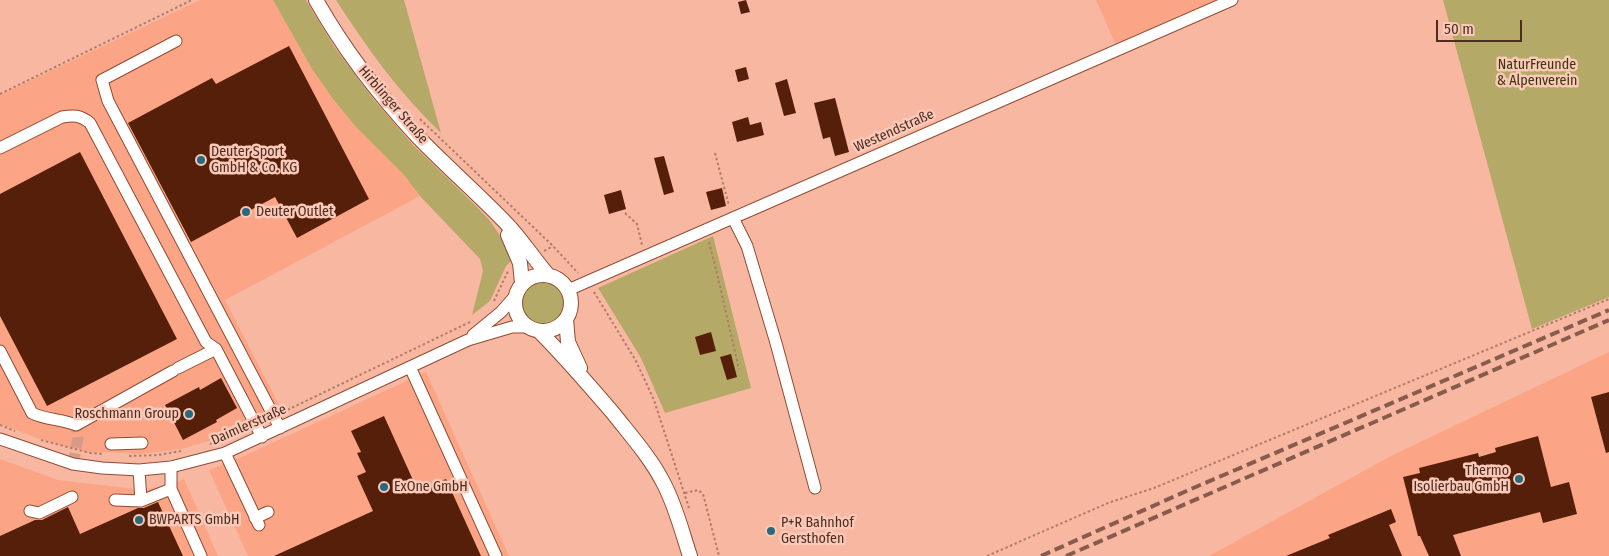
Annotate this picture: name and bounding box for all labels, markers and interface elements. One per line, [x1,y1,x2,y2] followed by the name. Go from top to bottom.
[1439,10,1525,42] scale bar
[1444,20,1474,38] text: 50 m
[1497,57,1577,90] park label: NaturFreunde & Alpenverein
[355,63,431,147] street label: Hirblinger Straße
[851,106,937,156] street label: Westendstraße
[211,144,297,176] place label: Deuter Sport GmbH & Co. KG
[195,154,207,166] marker: Deuter Sport GmbH & Co. KG
[256,204,334,220] place label: Deuter Outlet
[240,206,252,218] marker: Deuter Outlet
[209,401,289,449] street label: Daimlerstraße
[75,406,179,422] place label: Roschmann Group
[183,408,195,420] marker: Roschmann Group
[1413,463,1509,496] place label: Thermo Isolierbau GmbH
[1513,473,1525,485] marker: Thermo Isolierbau GmbH
[394,479,468,495] place label: ExOne GmbH
[378,481,390,493] marker: ExOne GmbH
[149,512,239,528] place label: BWPARTS GmbH
[133,514,145,526] marker: BWPARTS GmbH
[781,515,854,548] place label: P+R Bahnhof Gersthofen
[765,525,777,537] marker: P+R Bahnhof Gersthofen

